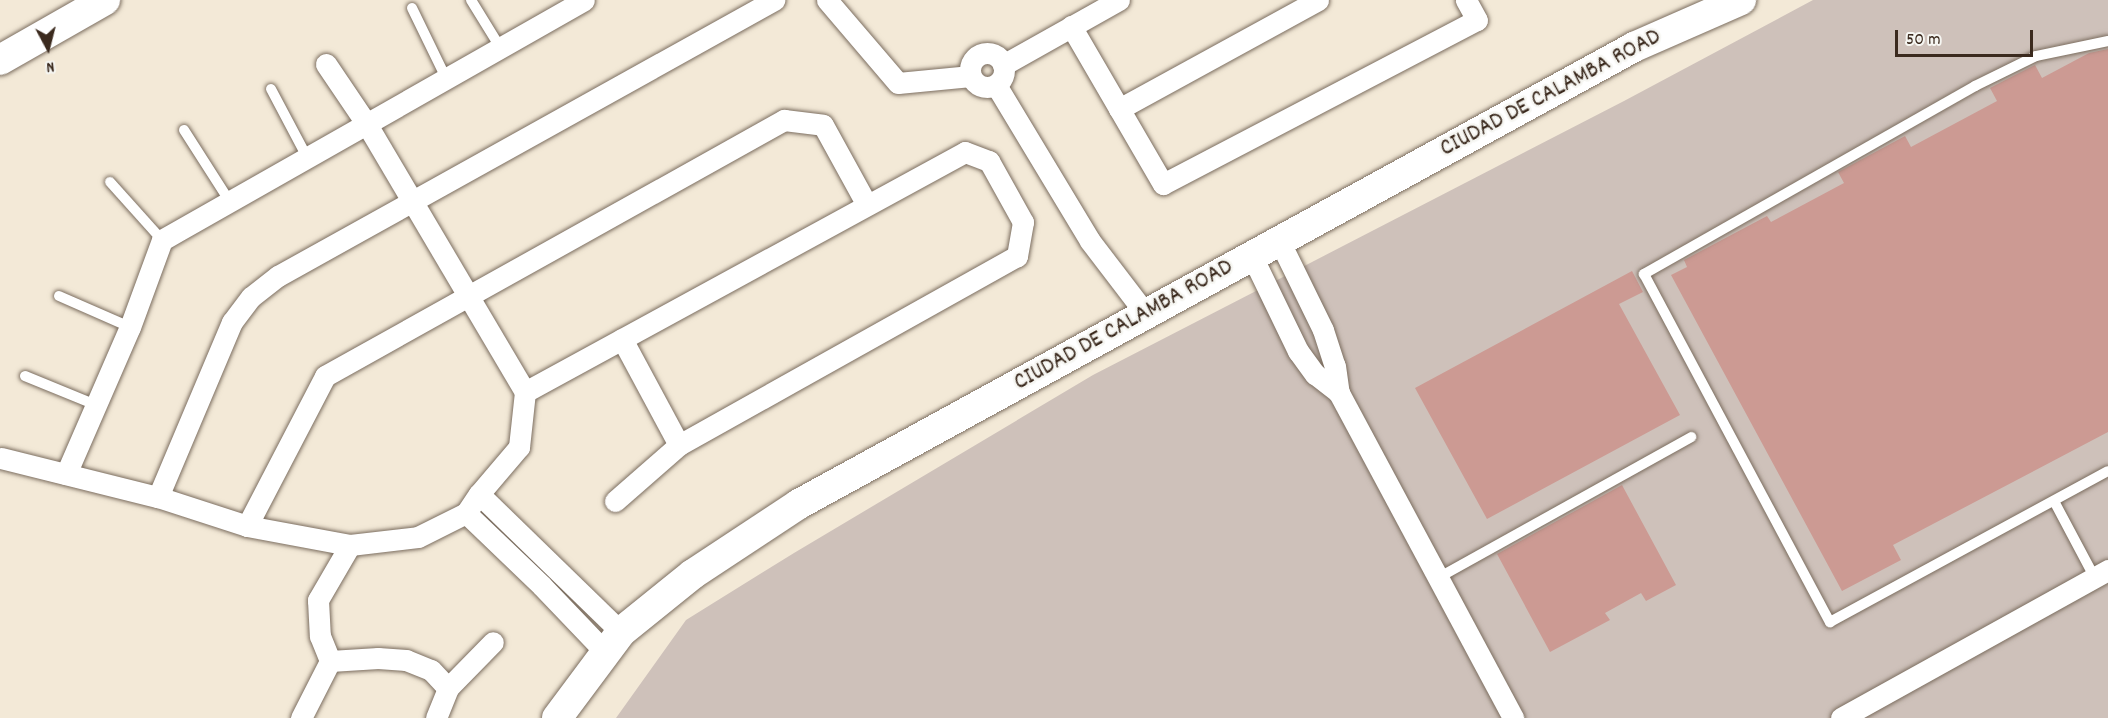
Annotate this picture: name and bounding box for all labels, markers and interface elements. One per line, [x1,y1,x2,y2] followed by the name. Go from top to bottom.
[18,18,78,78] north arrow
[1898,18,2036,56] scale bar
[1436,24,1666,164] street label: CIUDAD DE CALAMBA ROAD
[1906,28,1941,53] text: 50 m
[45,54,56,78] text: N
[1009,254,1239,398] street label: CIUDAD DE CALAMBA ROAD

